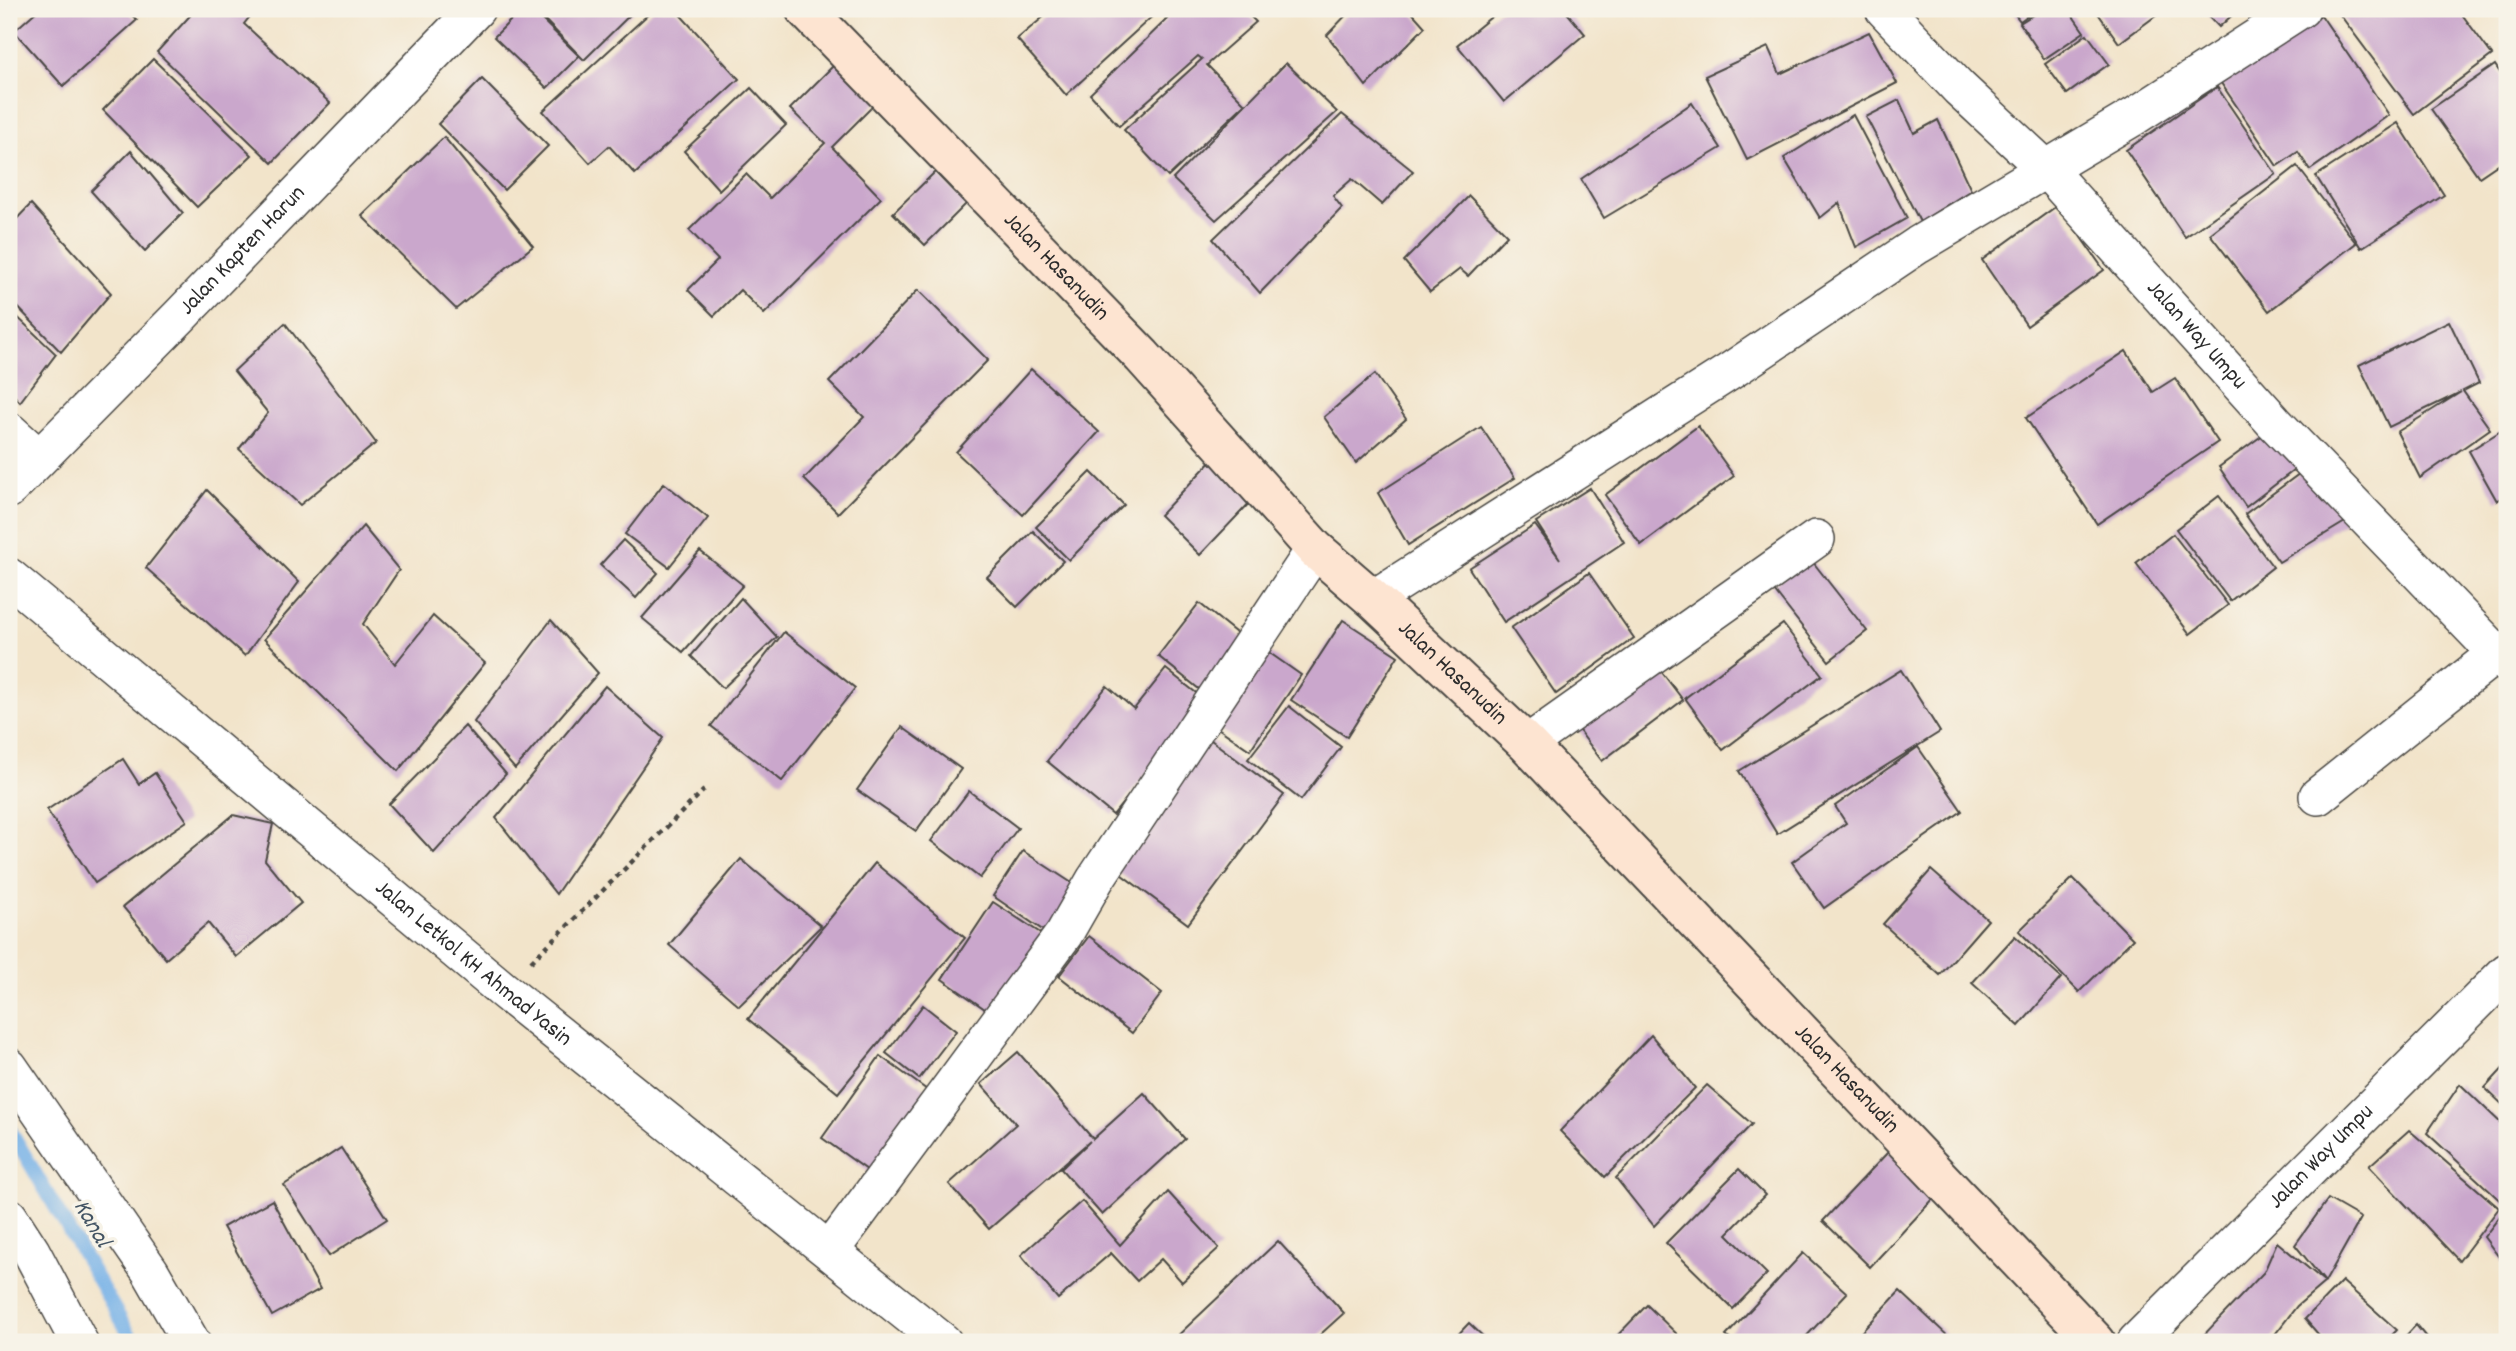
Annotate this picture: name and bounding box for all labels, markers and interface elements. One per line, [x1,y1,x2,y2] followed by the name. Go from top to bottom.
[172,178,314,323] street label: Jalan Kapten Harun
[995,205,1117,329] street label: Jalan Hasanudin
[2138,273,2254,398] street label: Jalan Way Umpu
[1389,613,1515,734] street label: Jalan Hasanudin
[367,872,579,1055] street label: Jalan Letkol KH Ahmad Yasin
[1786,1017,1907,1142] street label: Jalan Hasanudin
[2261,1097,2382,1217] street label: Jalan Way Umpu
[64,1194,119,1256] water label: Kanal

